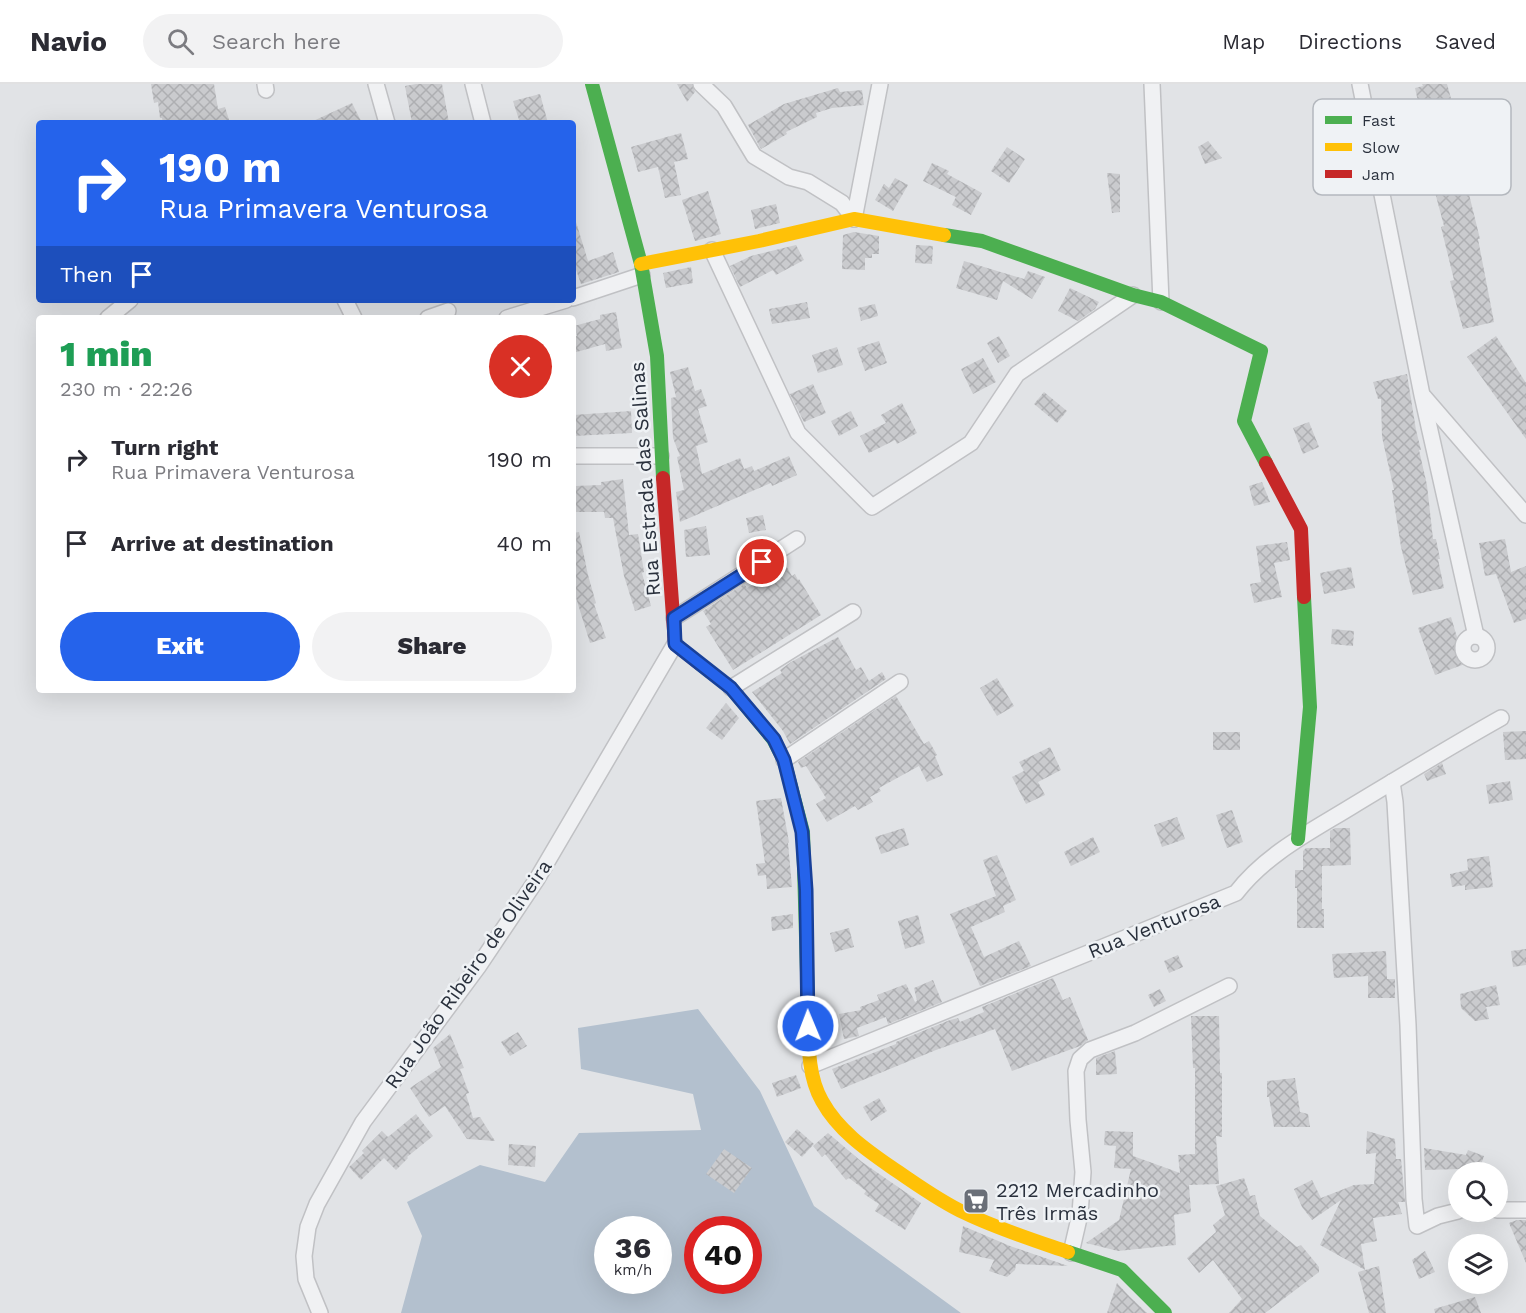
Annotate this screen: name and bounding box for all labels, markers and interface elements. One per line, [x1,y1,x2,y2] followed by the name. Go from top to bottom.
[143,14,563,68] search box
[30,25,107,58] text: Navio
[164,25,197,58] icon: search
[212,29,341,54] text: Search here
[1222,29,1265,54] text: Map
[1298,29,1402,54] text: Directions
[1435,29,1496,54] text: Saved
[1313,99,1511,195] legend
[1362,111,1395,130] text: Fast
[1362,138,1400,157] text: Slow
[159,143,282,192] text: 190 m
[60,144,138,222] icon: right
[1362,165,1395,184] text: Jam
[159,193,488,225] text: Rua Primavera Venturosa
[125,258,158,291] icon: arrive
[60,262,113,287] text: Then
[60,333,153,375] text: 1 min
[489,335,552,398] button: close
[625,361,665,597] street label: Rua Estrada das Salinas
[60,377,193,401] text: 230 m · 22:26
[111,435,218,460] text: Turn right
[60,443,93,476] icon: right
[488,447,552,472] text: 190 m
[111,460,355,484] text: Rua Primavera Venturosa
[60,527,93,560] icon: arrive
[111,531,334,556] text: Arrive at destination
[496,531,552,556] text: 40 m
[736,536,787,587] pin
[745,545,778,578] icon: arrive
[60,612,300,681] button: Exit
[312,612,552,681] button: Share
[380,855,556,1093] street label: Rua João Ribeiro de Oliveira
[1084,889,1224,963] street label: Rua Venturosa
[776,994,840,1058] position arrow
[1448,1162,1508,1294] map controls
[1448,1162,1508,1222] button: search
[996,1178,1159,1225] place label: 2212 Mercadinho Três Irmãs
[961,1186,991,1216] supermarket icon: 2212 Mercadinho Três Irmãs
[684,1216,762,1294] speed limit sign: 40
[615,1230,651,1265] text: 36
[1448,1234,1508,1294] button: layers
[614,1261,652,1279] text: km/h

